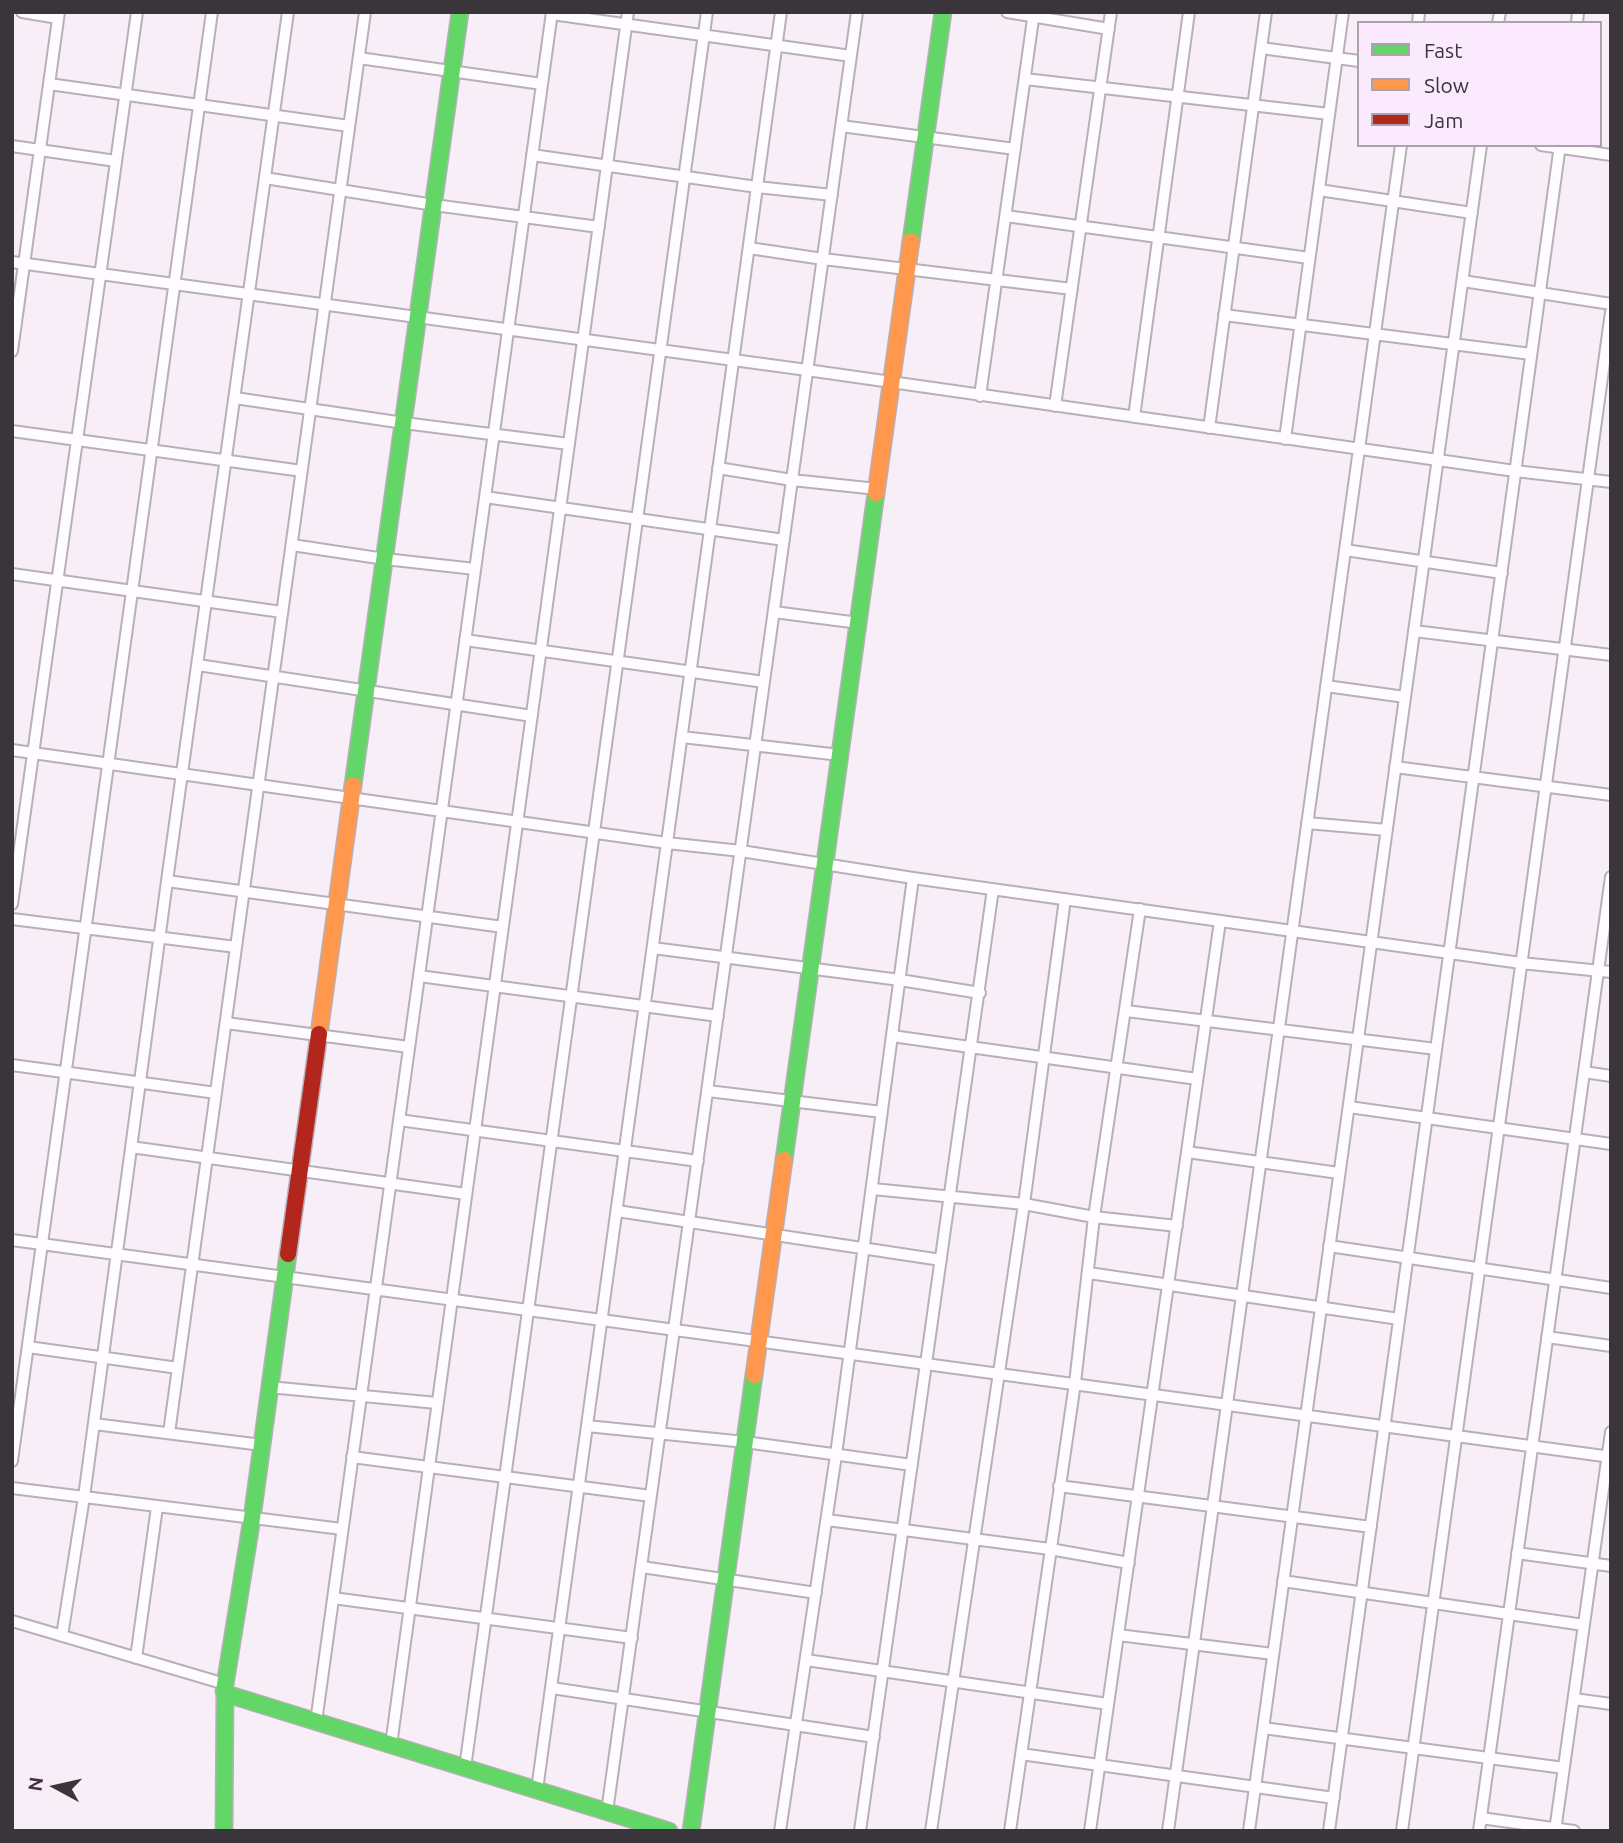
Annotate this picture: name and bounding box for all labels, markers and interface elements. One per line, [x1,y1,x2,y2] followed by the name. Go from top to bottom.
[1357,21,1602,147] legend
[1424,38,1462,62] text: Fast
[1424,73,1469,97] text: Slow
[1424,108,1463,132] text: Jam
[21,1752,91,1822] north arrow
[23,1776,47,1793] text: N

